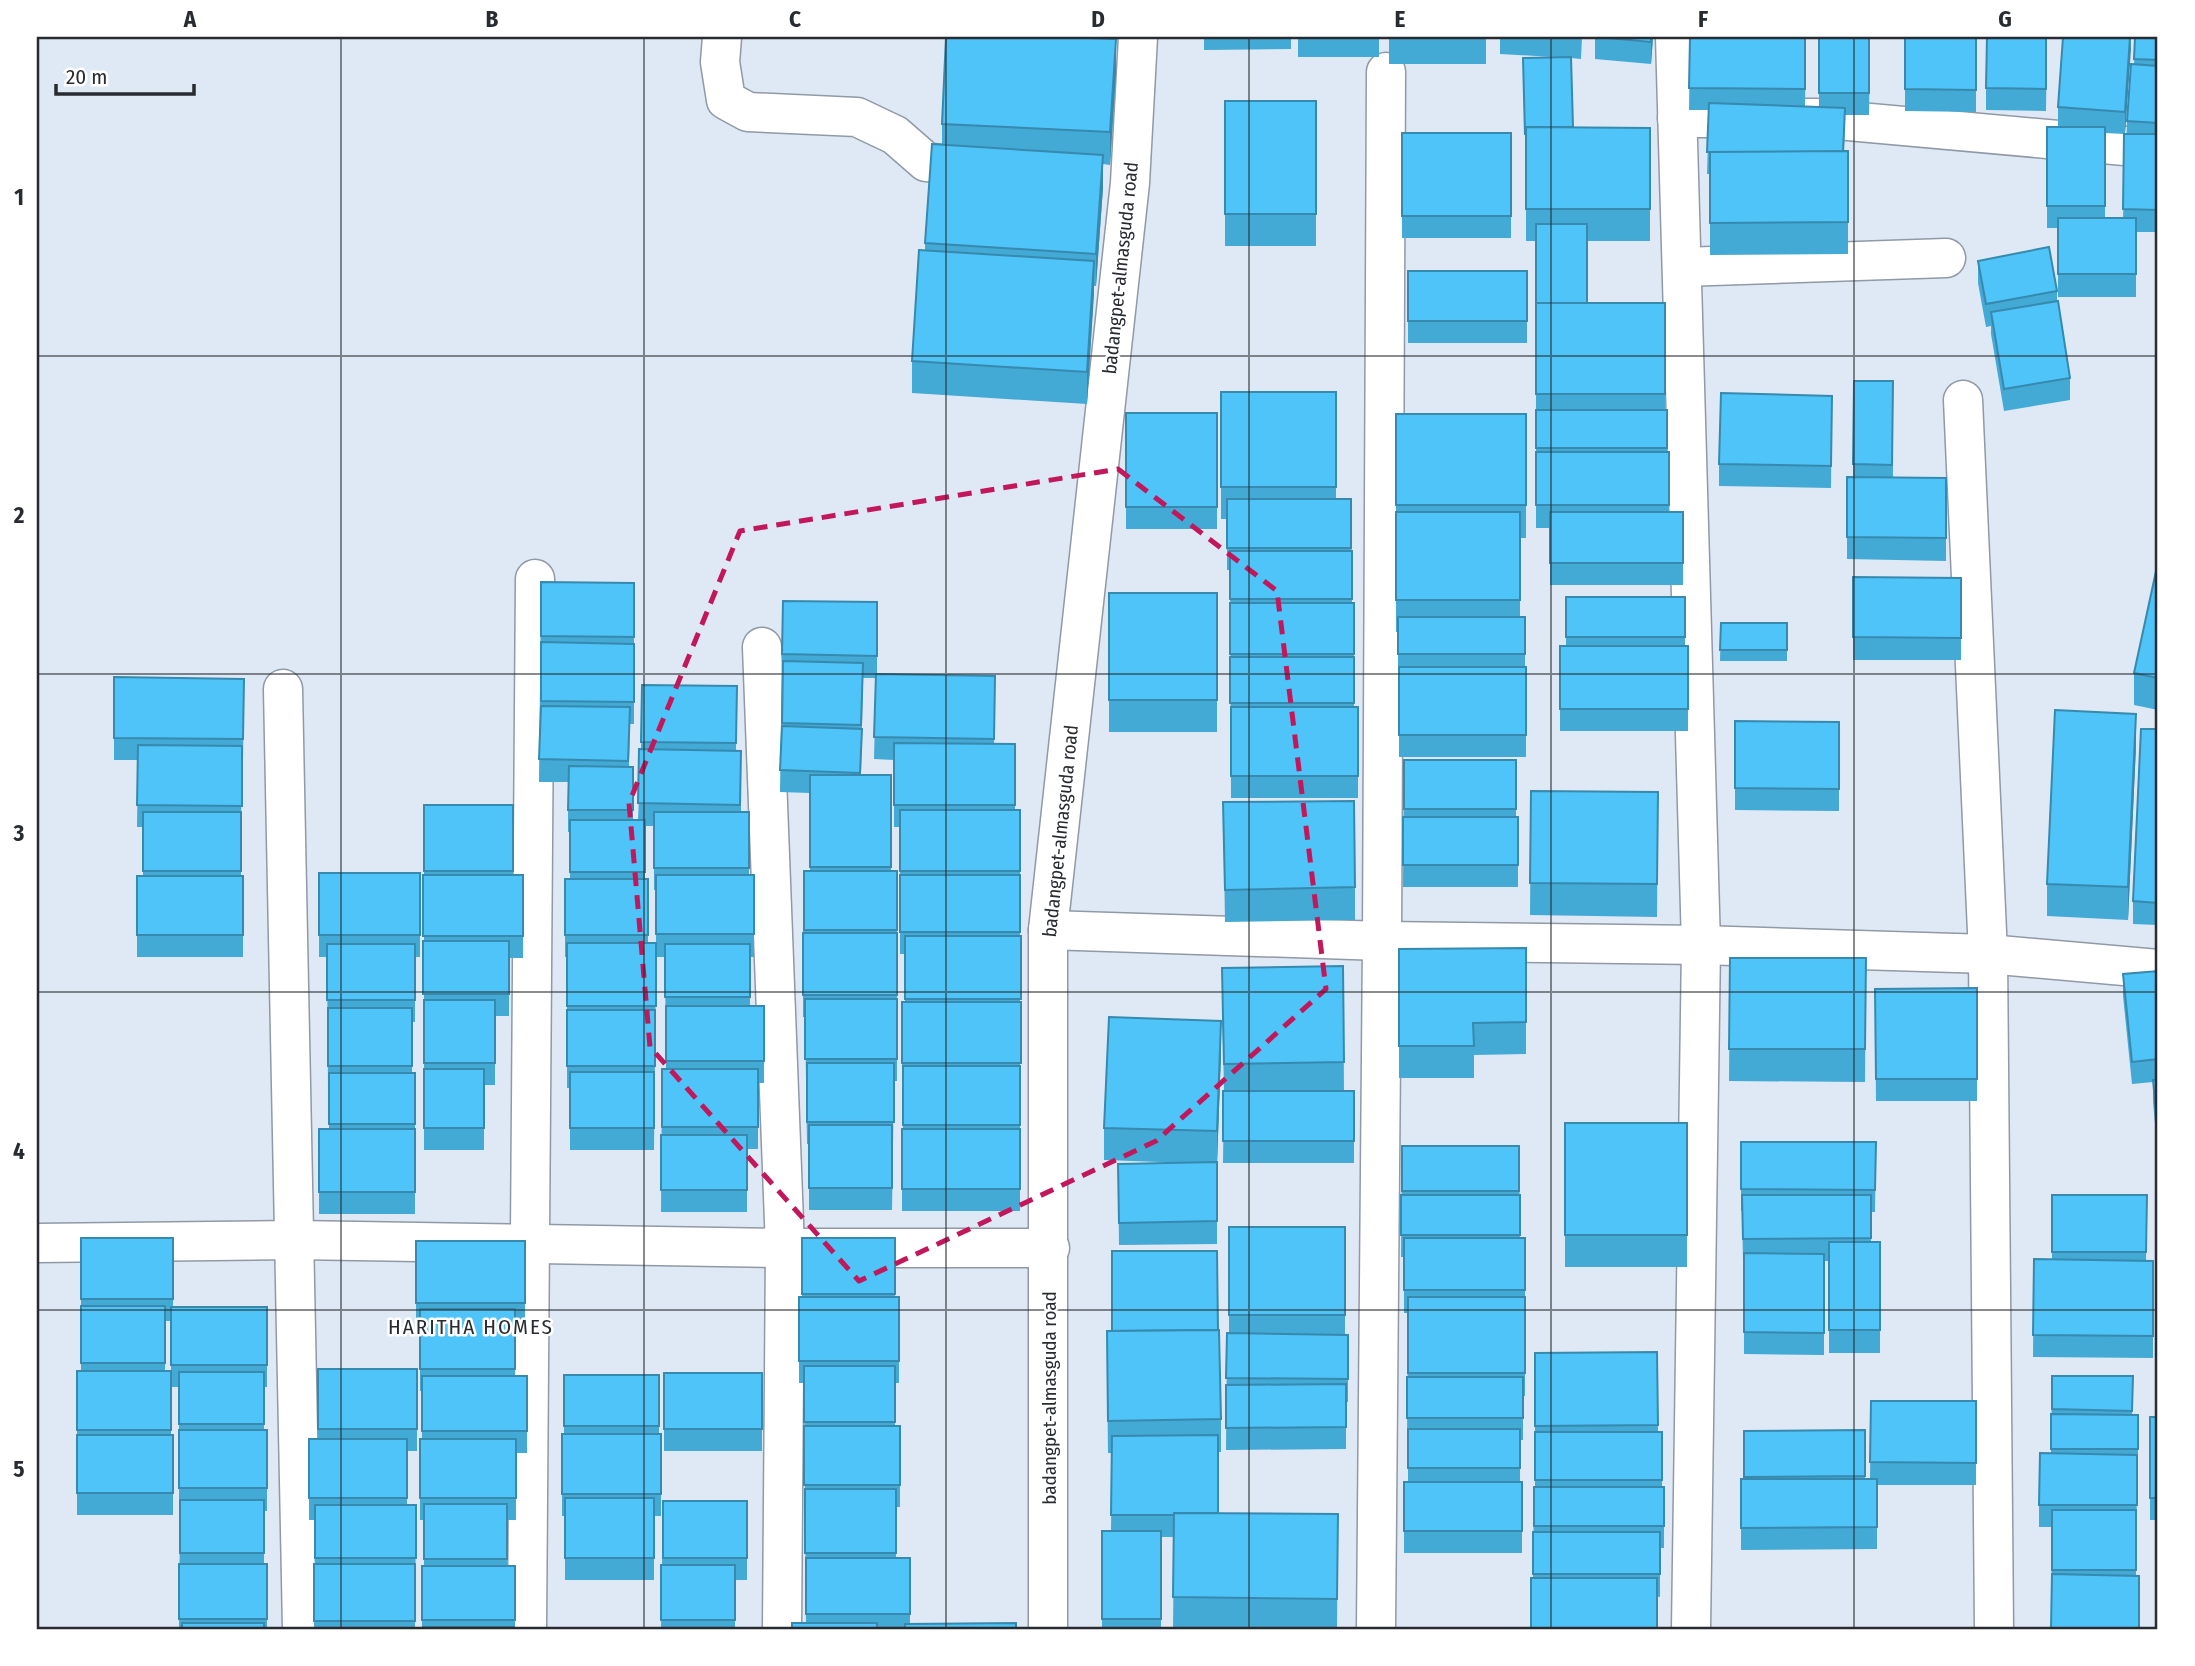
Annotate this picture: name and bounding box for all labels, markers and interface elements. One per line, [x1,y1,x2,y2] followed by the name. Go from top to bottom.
[183,5,197,33] text: A
[486,5,499,33] text: B
[789,5,801,33] text: C
[1091,5,1105,33] text: D
[1395,5,1406,33] text: E
[1698,5,1708,33] text: F
[1998,5,2012,33] text: G
[56,52,194,96] scale bar
[66,64,107,90] text: 20 m
[1098,161,1143,375] street label: badangpet-almasguda road
[14,183,24,211] text: 1
[13,501,25,529] text: 2
[1038,724,1083,938] street label: badangpet-almasguda road
[13,819,25,847] text: 3
[13,1137,25,1165] text: 4
[1038,1291,1061,1505] street label: badangpet-almasguda road
[388,1314,554,1340] district label: HARITHA HOMES
[13,1455,25,1483] text: 5

